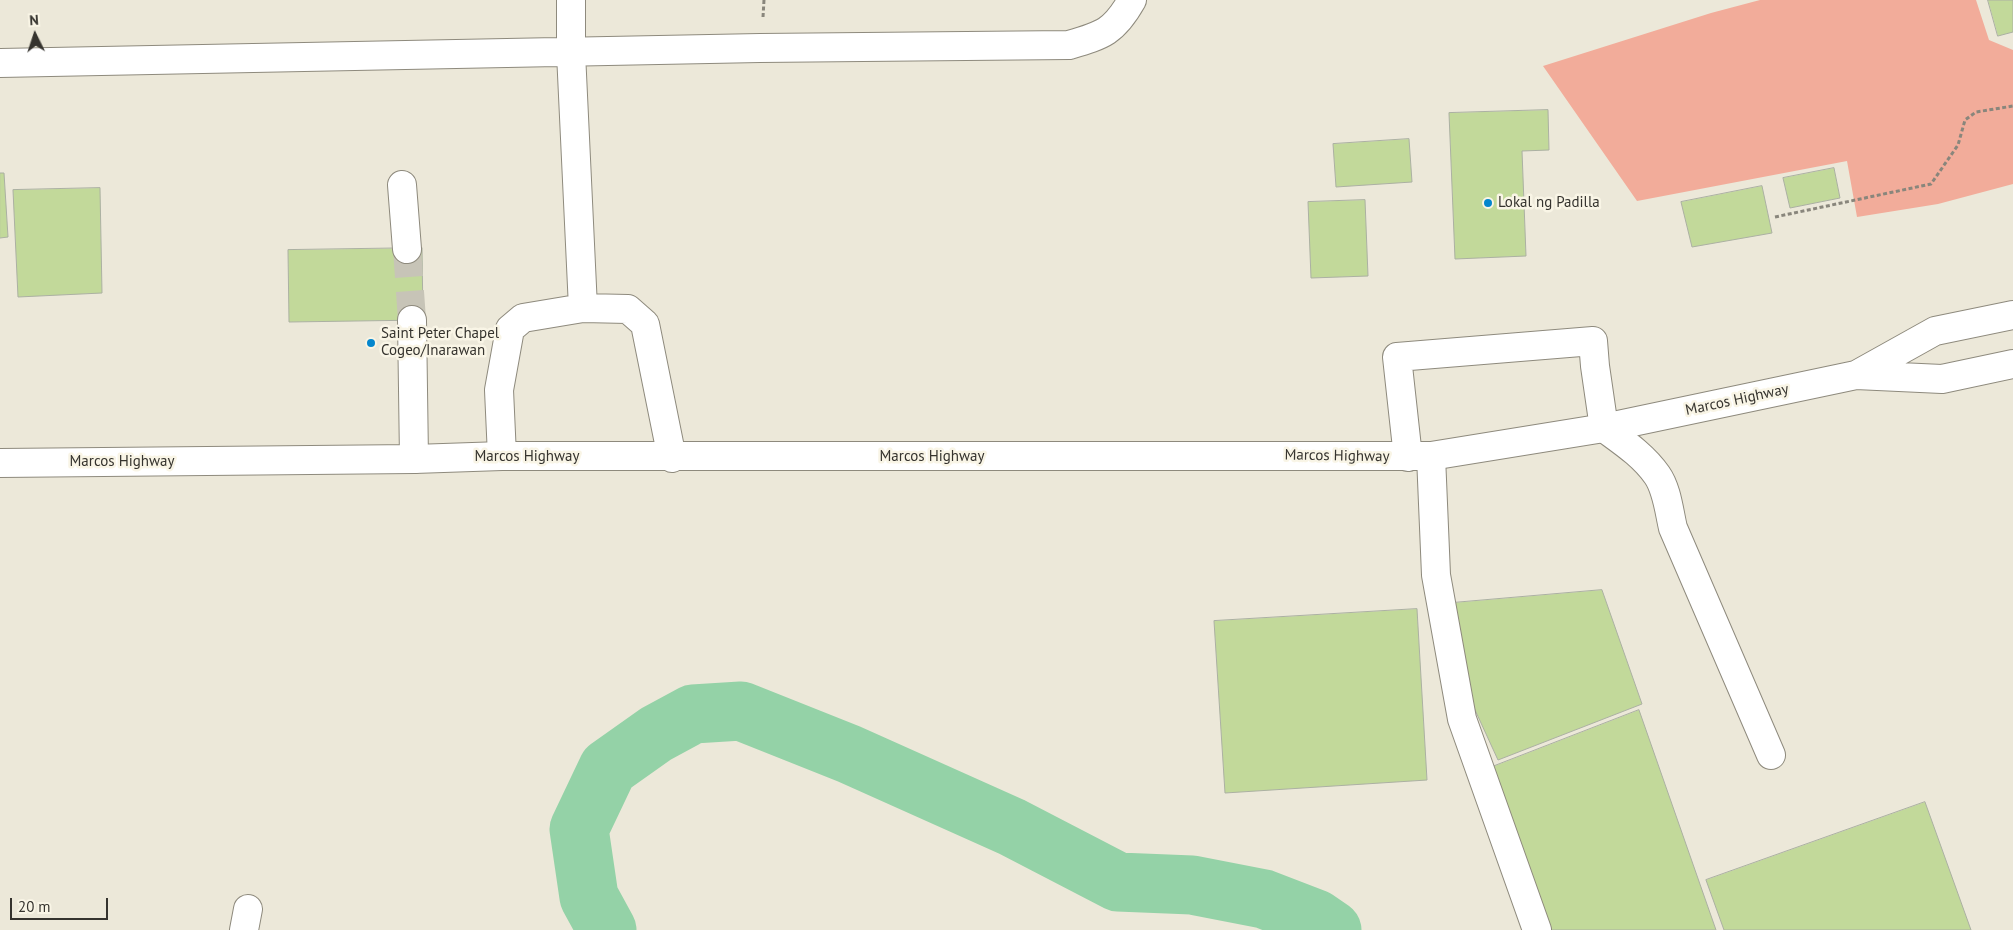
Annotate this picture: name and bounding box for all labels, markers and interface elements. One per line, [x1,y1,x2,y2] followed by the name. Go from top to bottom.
[10,10,60,60] north arrow
[29,11,39,29] text: N
[1498,194,1600,212] place label: Lokal ng Padilla
[1482,197,1494,209] marker: Lokal ng Padilla
[381,325,499,360] place label: Saint Peter Chapel Cogeo/Inarawan
[365,337,377,349] marker: Saint Peter Chapel Cogeo/Inarawan
[1684,380,1790,420] street label: Marcos Highway
[1284,446,1390,466] street label: Marcos Highway
[475,448,579,466] street label: Marcos Highway
[880,448,984,466] street label: Marcos Highway
[70,453,174,471] street label: Marcos Highway
[12,888,110,920] scale bar
[18,897,51,916] text: 20 m

